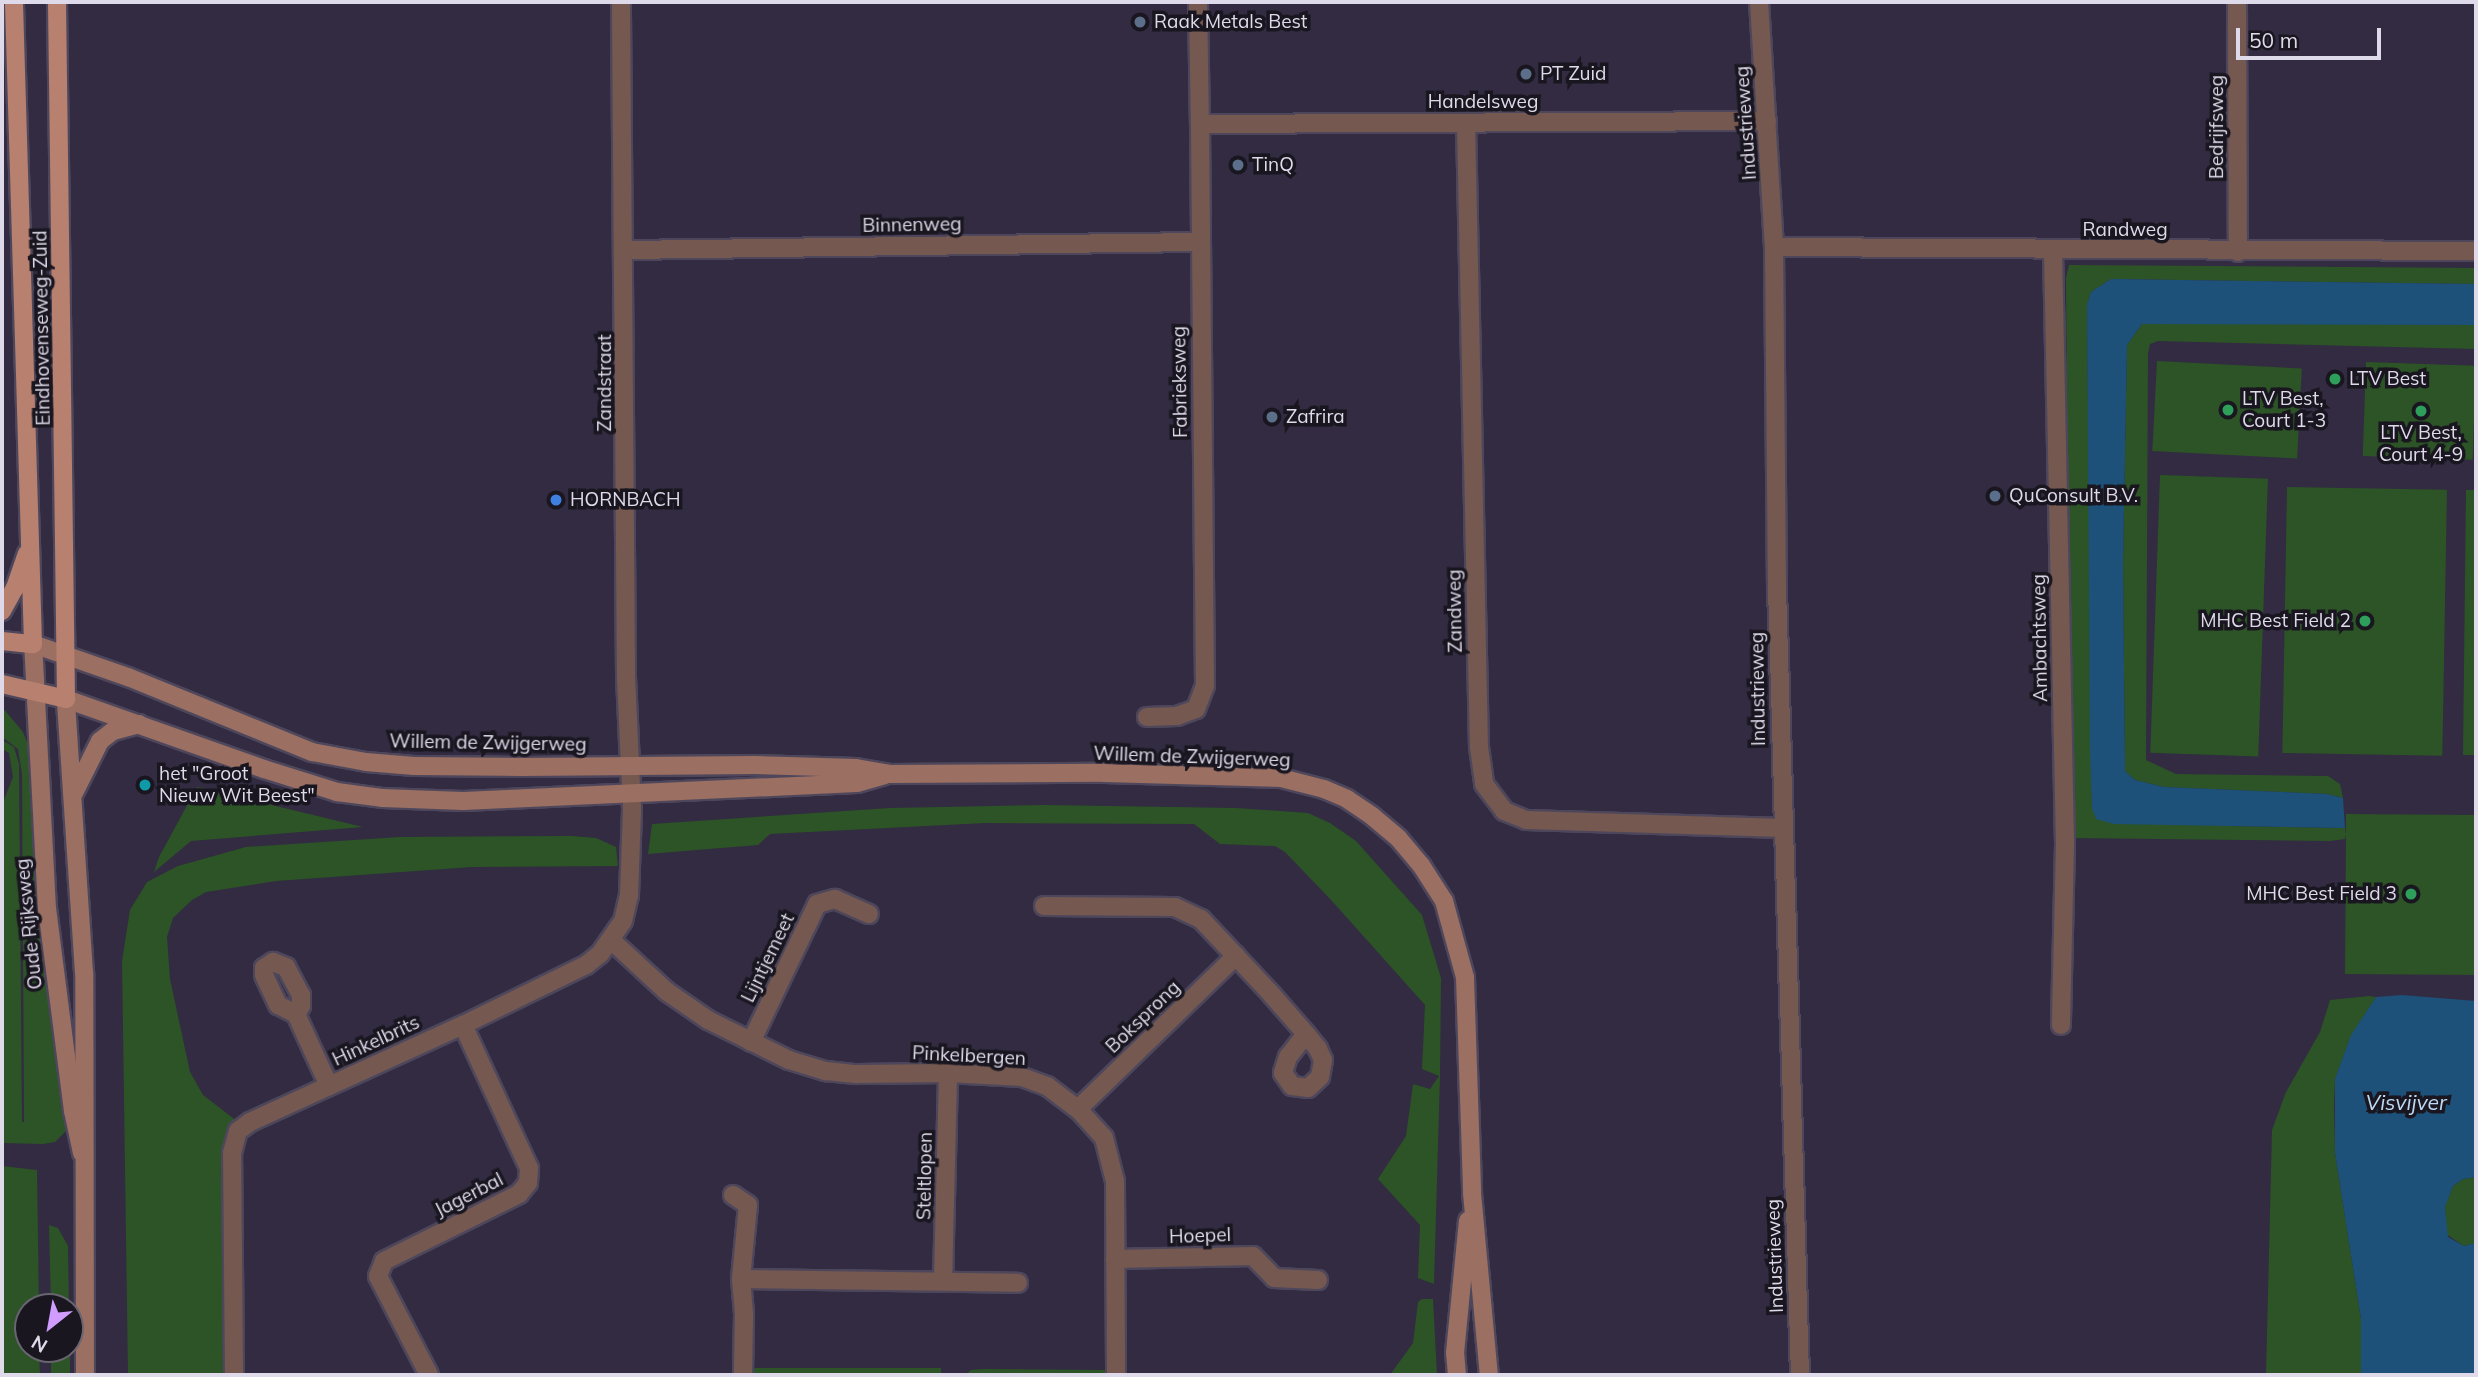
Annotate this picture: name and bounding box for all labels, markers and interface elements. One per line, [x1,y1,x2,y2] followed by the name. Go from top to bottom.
[1154,11,1307,33] place label: Raak Metals Best
[1132,14,1148,30] marker: Raak Metals Best
[2240,14,2385,58] scale bar
[2249,27,2298,53] text: 50 m
[1540,63,1606,85] place label: PT Zuid
[1731,65,1761,181] street label: Industrieweg
[1518,66,1534,82] marker: PT Zuid
[2206,75,2228,179] street label: Bedrijfsweg
[1428,91,1538,113] street label: Handelsweg
[1252,154,1294,176] place label: TinQ
[1230,157,1246,173] marker: TinQ
[862,213,962,237] street label: Binnenweg
[2082,219,2168,241] street label: Randweg
[29,230,55,426] street label: Eindhovenseweg-Zuid
[1168,326,1192,438] street label: Fabrieksweg
[594,334,616,432] street label: Zandstraat
[2349,368,2426,390] place label: LTV Best
[2327,371,2343,387] marker: LTV Best
[2242,388,2326,432] place label: LTV Best, Court 1-3
[2220,402,2236,418] marker: LTV Best, Court 1-3
[2413,403,2429,419] marker: LTV Best, Court 4-9
[1286,406,1345,428] place label: Zafrira
[1264,409,1280,425] marker: Zafrira
[2379,422,2463,466] place label: LTV Best, Court 4-9
[2009,485,2138,507] place label: QuConsult B.V.
[1987,488,2003,504] marker: QuConsult B.V.
[570,489,681,511] place label: HORNBACH
[548,492,564,508] marker: HORNBACH
[1443,569,1467,653] street label: Zandweg
[2027,574,2053,702] street label: Ambachtsweg
[2200,610,2351,632] place label: MHC Best Field 2
[2357,613,2373,629] marker: MHC Best Field 2
[1746,632,1770,746] street label: Industrieweg
[389,730,587,756] street label: Willem de Zwijgerweg
[1093,742,1291,772] street label: Willem de Zwijgerweg
[159,763,315,807] place label: het "Groot Nieuw Wit Beest"
[137,777,153,793] marker: het "Groot Nieuw Wit Beest"
[11,857,47,991] street label: Oude Rijksweg
[2246,883,2397,905] place label: MHC Best Field 3
[2403,886,2419,902] marker: MHC Best Field 3
[737,910,799,1006] street label: Lijntjemeet
[1101,976,1185,1058] street label: Boksprong
[329,1011,423,1071] street label: Hinkelbrits
[912,1042,1026,1070] street label: Pinkelbergen
[2365,1089,2447,1115] water label: Visvijver
[913,1132,937,1220] street label: Steltlopen
[431,1168,507,1222] street label: Jagerbal
[1762,1199,1788,1313] street label: Industrieweg
[1169,1224,1231,1248] street label: Hoepel
[14,1293,84,1363] north arrow
[27,1330,52,1358] text: N

